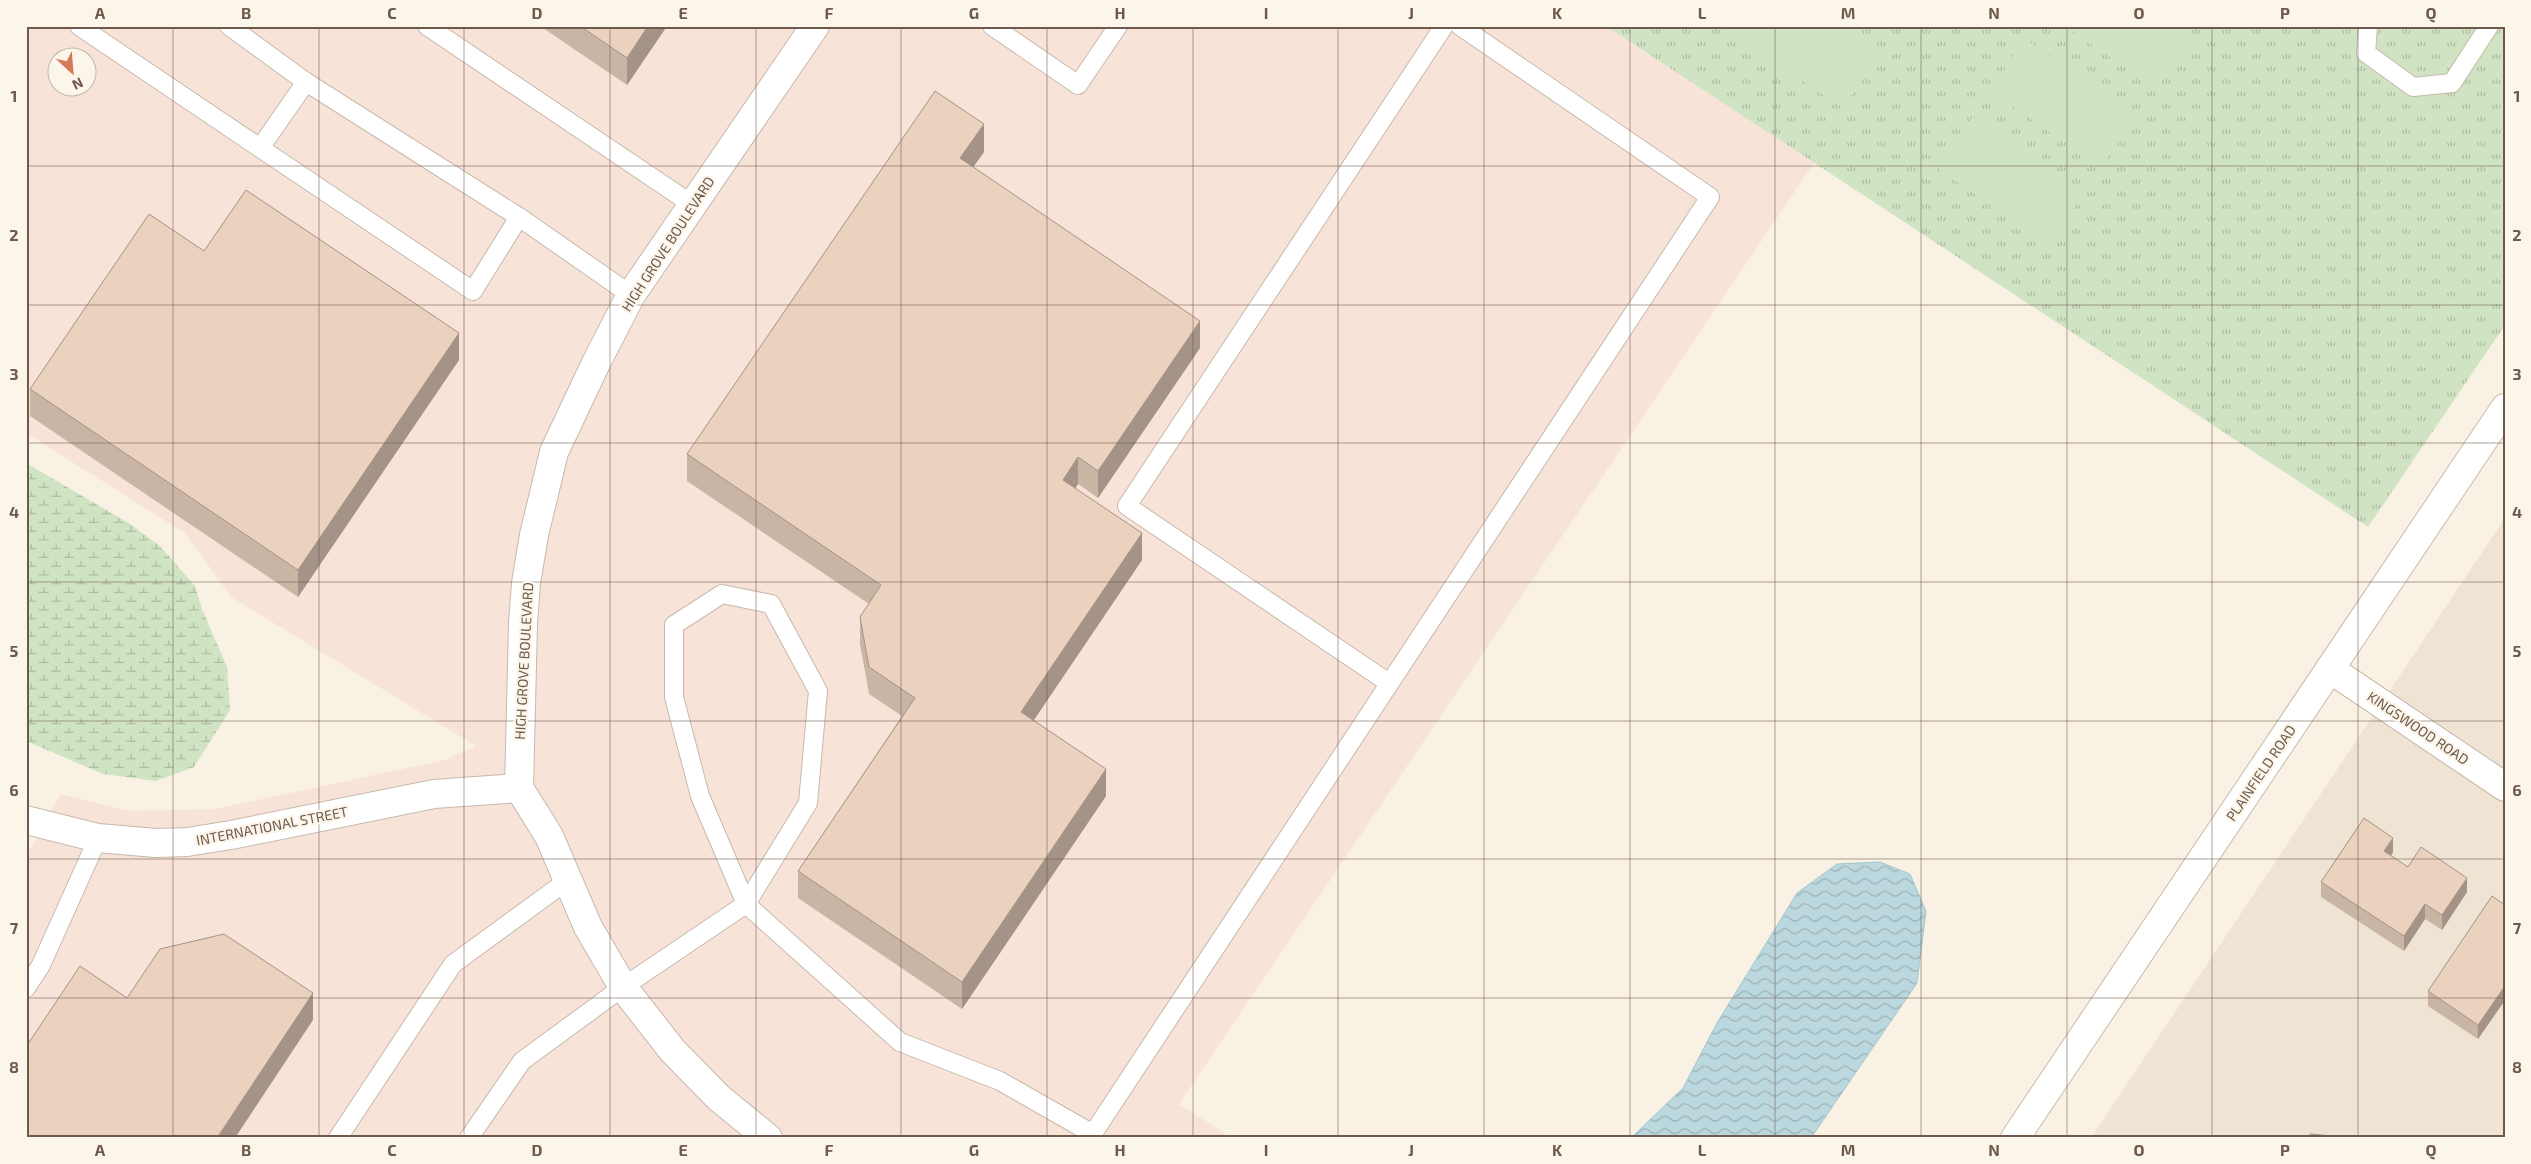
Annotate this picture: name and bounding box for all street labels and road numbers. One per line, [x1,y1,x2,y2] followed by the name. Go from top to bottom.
[618,173,718,314] street label: HIGH GROVE BOULEVARD
[511,582,536,740] street label: HIGH GROVE BOULEVARD
[2364,687,2472,768] street label: KINGSWOOD ROAD
[2222,721,2299,824] street label: PLAINFIELD ROAD
[195,802,349,849] street label: INTERNATIONAL STREET

